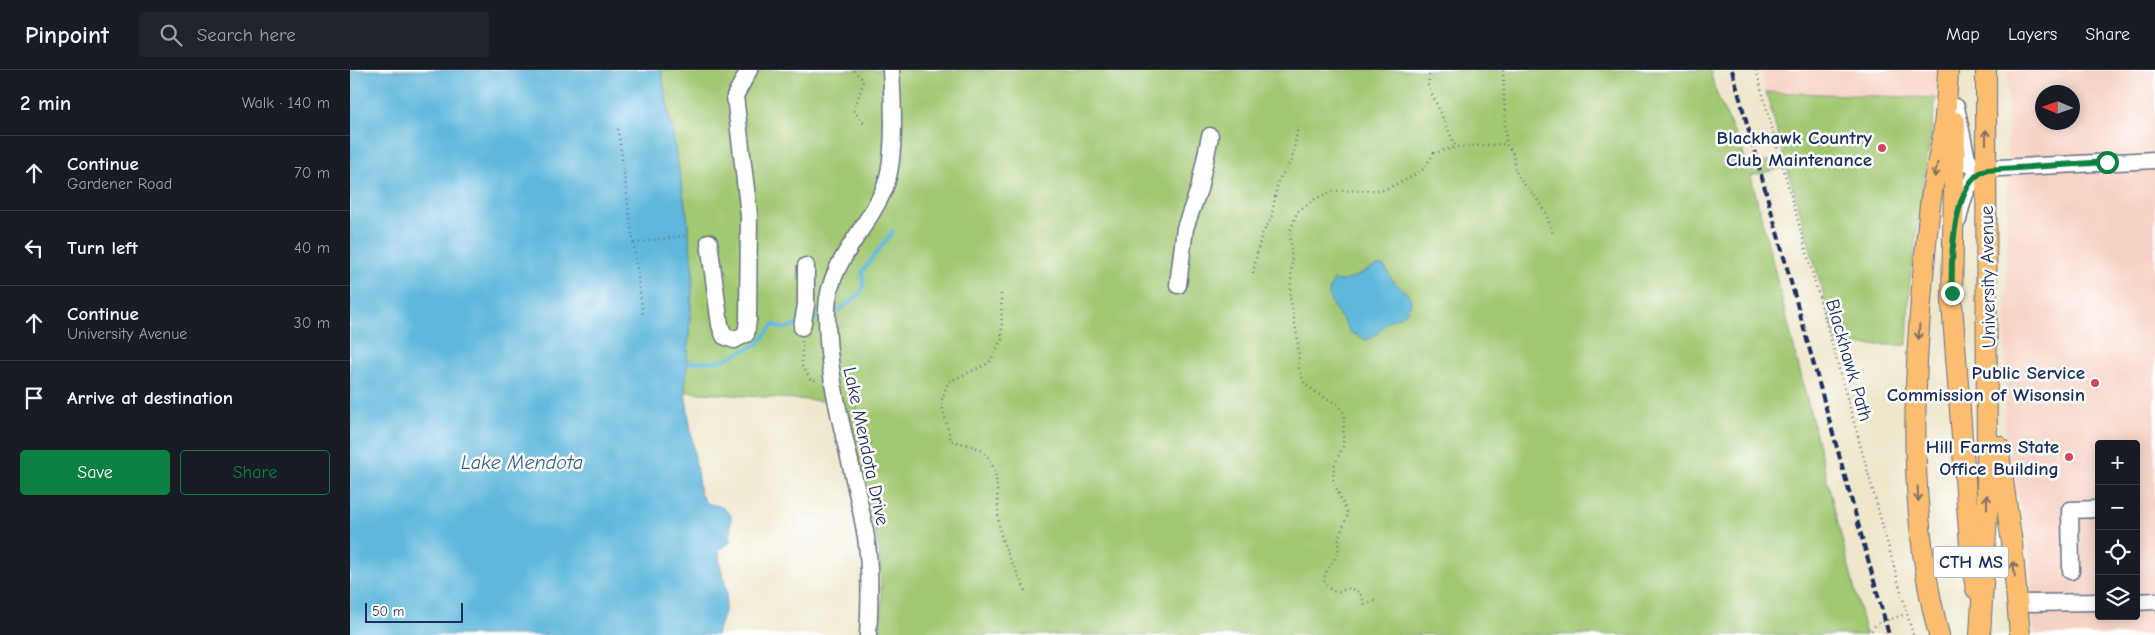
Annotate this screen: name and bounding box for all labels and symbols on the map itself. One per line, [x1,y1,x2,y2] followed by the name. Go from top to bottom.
[2035,85,2080,130] north arrow
[1717,127,1872,171] place label: Blackhawk Country Club Maintenance
[1981,130,1991,146] one-way arrow
[1876,142,1888,154] marker: Blackhawk Country Club Maintenance
[2096,151,2119,174] route start
[1931,162,1940,178] one-way arrow
[1976,205,2000,349] street label: University Avenue
[1941,282,1964,305] route end
[1821,297,1877,424] street label: Blackhawk Path
[1914,324,1923,340] one-way arrow
[1887,362,2085,406] place label: Public Service Commission of Wisonsin
[838,365,894,527] street label: Lake Mendota Drive
[2089,377,2101,389] marker: Public Service Commission of Wisonsin
[1926,436,2059,480] place label: Hill Farms State Office Building
[461,451,583,474] water label: Lake Mendota
[2063,451,2075,463] marker: Hill Farms State Office Building
[1913,486,1922,502] one-way arrow
[1982,495,1992,511] one-way arrow
[1934,547,2008,578] road number: CTH MS
[2010,561,2019,577] one-way arrow
[365,600,462,623] scale bar

